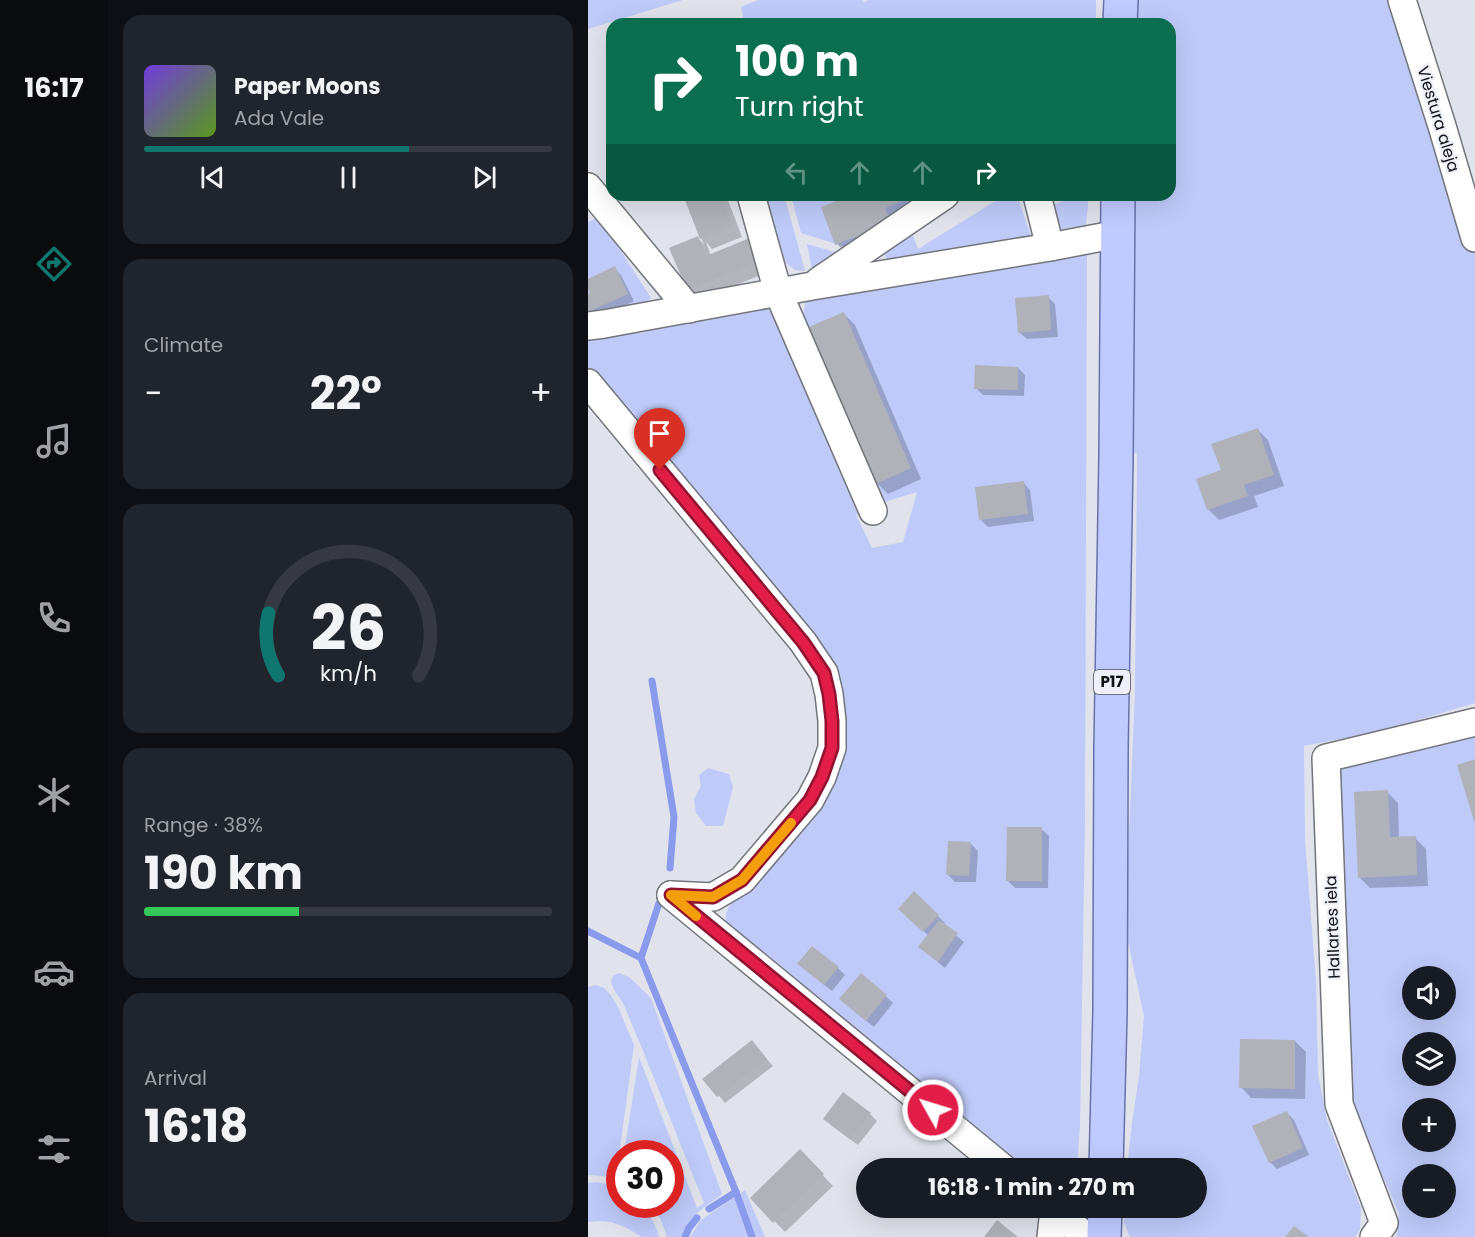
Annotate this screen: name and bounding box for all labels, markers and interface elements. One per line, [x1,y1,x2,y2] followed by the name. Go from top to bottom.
[735,32,859,91] text: 100 m
[636,42,714,120] icon: right
[1412,63,1466,175] street label: Viestura aleja
[24,69,84,106] text: 16:17
[234,71,381,102] text: Paper Moons
[735,88,864,125] text: Turn right
[234,104,324,132] text: Ada Vale
[780,156,813,189] icon: left
[843,156,876,189] icon: ahead
[906,156,939,189] icon: ahead
[969,156,1002,189] icon: right
[196,161,229,194] icon: previous
[332,161,365,194] icon: pause
[468,161,501,194] icon: next
[33,243,75,285] icon: directions
[144,331,223,359] text: Climate
[310,362,382,425] text: 22°
[144,370,162,417] text: −
[529,370,552,417] text: +
[634,408,685,470] pin
[643,417,676,450] icon: arrive
[33,420,75,462] icon: music
[310,584,386,672] text: 26
[33,597,75,639] icon: phone
[319,658,377,689] text: km/h
[1094,670,1130,694] road number: P17
[33,774,75,816] icon: climate
[144,811,263,839] text: Range · 38%
[144,842,303,905] text: 190 km
[1319,875,1346,979] street label: Hallartes iela
[33,951,75,993] icon: car
[1402,966,1456,1218] map controls
[1402,966,1456,1020] button: sound
[1402,1032,1456,1086] button: layers
[144,1064,207,1092] text: Arrival
[901,1078,965,1142] position arrow
[144,1095,248,1158] text: 16:18
[1402,1098,1456,1152] button: +
[33,1128,75,1170] icon: filters
[606,1140,684,1218] speed limit sign: 30
[1402,1164,1456,1218] button: −
[928,1172,1135,1203] text: 16:18 · 1 min · 270 m

